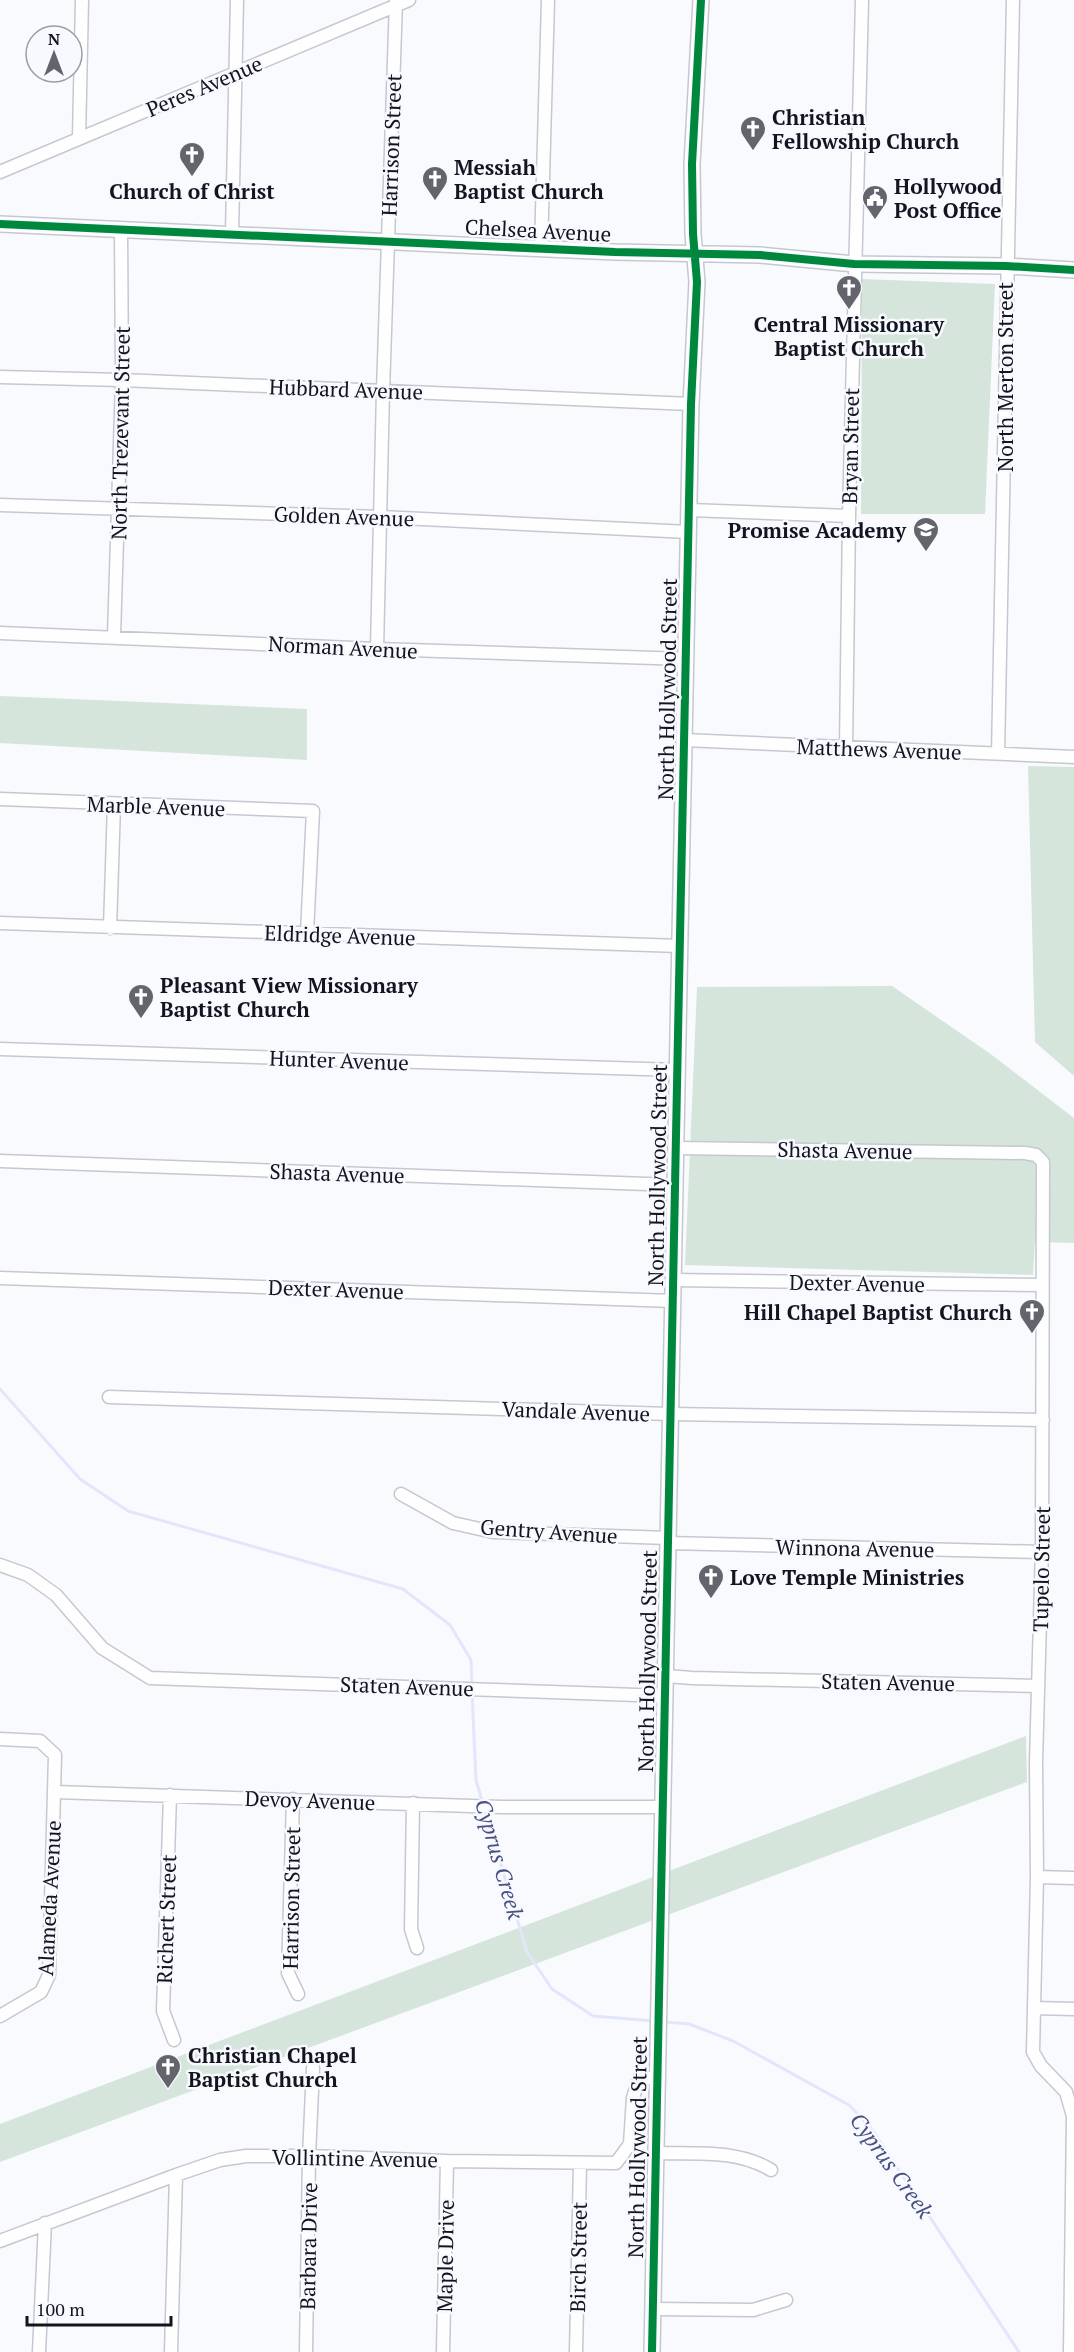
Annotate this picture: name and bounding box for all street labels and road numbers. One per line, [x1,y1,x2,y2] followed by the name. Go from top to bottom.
[142,49,266,123] street label: Peres Avenue
[375,73,407,217] street label: Harrison Street
[464,212,612,248] street label: Chelsea Avenue
[991,282,1019,472] street label: North Merton Street
[104,326,136,540] street label: North Trezevant Street
[269,372,423,406] street label: Hubbard Avenue
[835,387,865,504] street label: Bryan Street
[273,500,415,532] street label: Golden Avenue
[651,578,683,800] street label: North Hollywood Street
[268,629,418,665] street label: Norman Avenue
[796,732,962,766] street label: Matthews Avenue
[86,790,226,822] street label: Marble Avenue
[264,918,416,952] street label: Eldridge Avenue
[269,1044,409,1076] street label: Hunter Avenue
[641,1064,673,1286] street label: North Hollywood Street
[777,1135,913,1165] street label: Shasta Avenue
[269,1157,405,1189] street label: Shasta Avenue
[789,1268,925,1298] street label: Dexter Avenue
[268,1273,404,1305] street label: Dexter Avenue
[501,1394,651,1428] street label: Vandale Avenue
[1026,1506,1056,1632] street label: Tupelo Street
[479,1512,619,1550] street label: Gentry Avenue
[775,1533,935,1563] street label: Winnona Avenue
[631,1550,663,1772] street label: North Hollywood Street
[821,1667,955,1697] street label: Staten Avenue
[340,1670,474,1702] street label: Staten Avenue
[244,1784,376,1816] street label: Devoy Avenue
[31,1820,67,1976] street label: Alameda Avenue
[276,1826,306,1970] street label: Harrison Street
[150,1854,182,1984] street label: Richert Street
[621,2036,653,2258] street label: North Hollywood Street
[272,2143,438,2173] street label: Vollintine Avenue
[293,2182,323,2310] street label: Barbara Drive
[430,2199,460,2313] street label: Maple Drive
[563,2201,593,2313] street label: Birch Street

